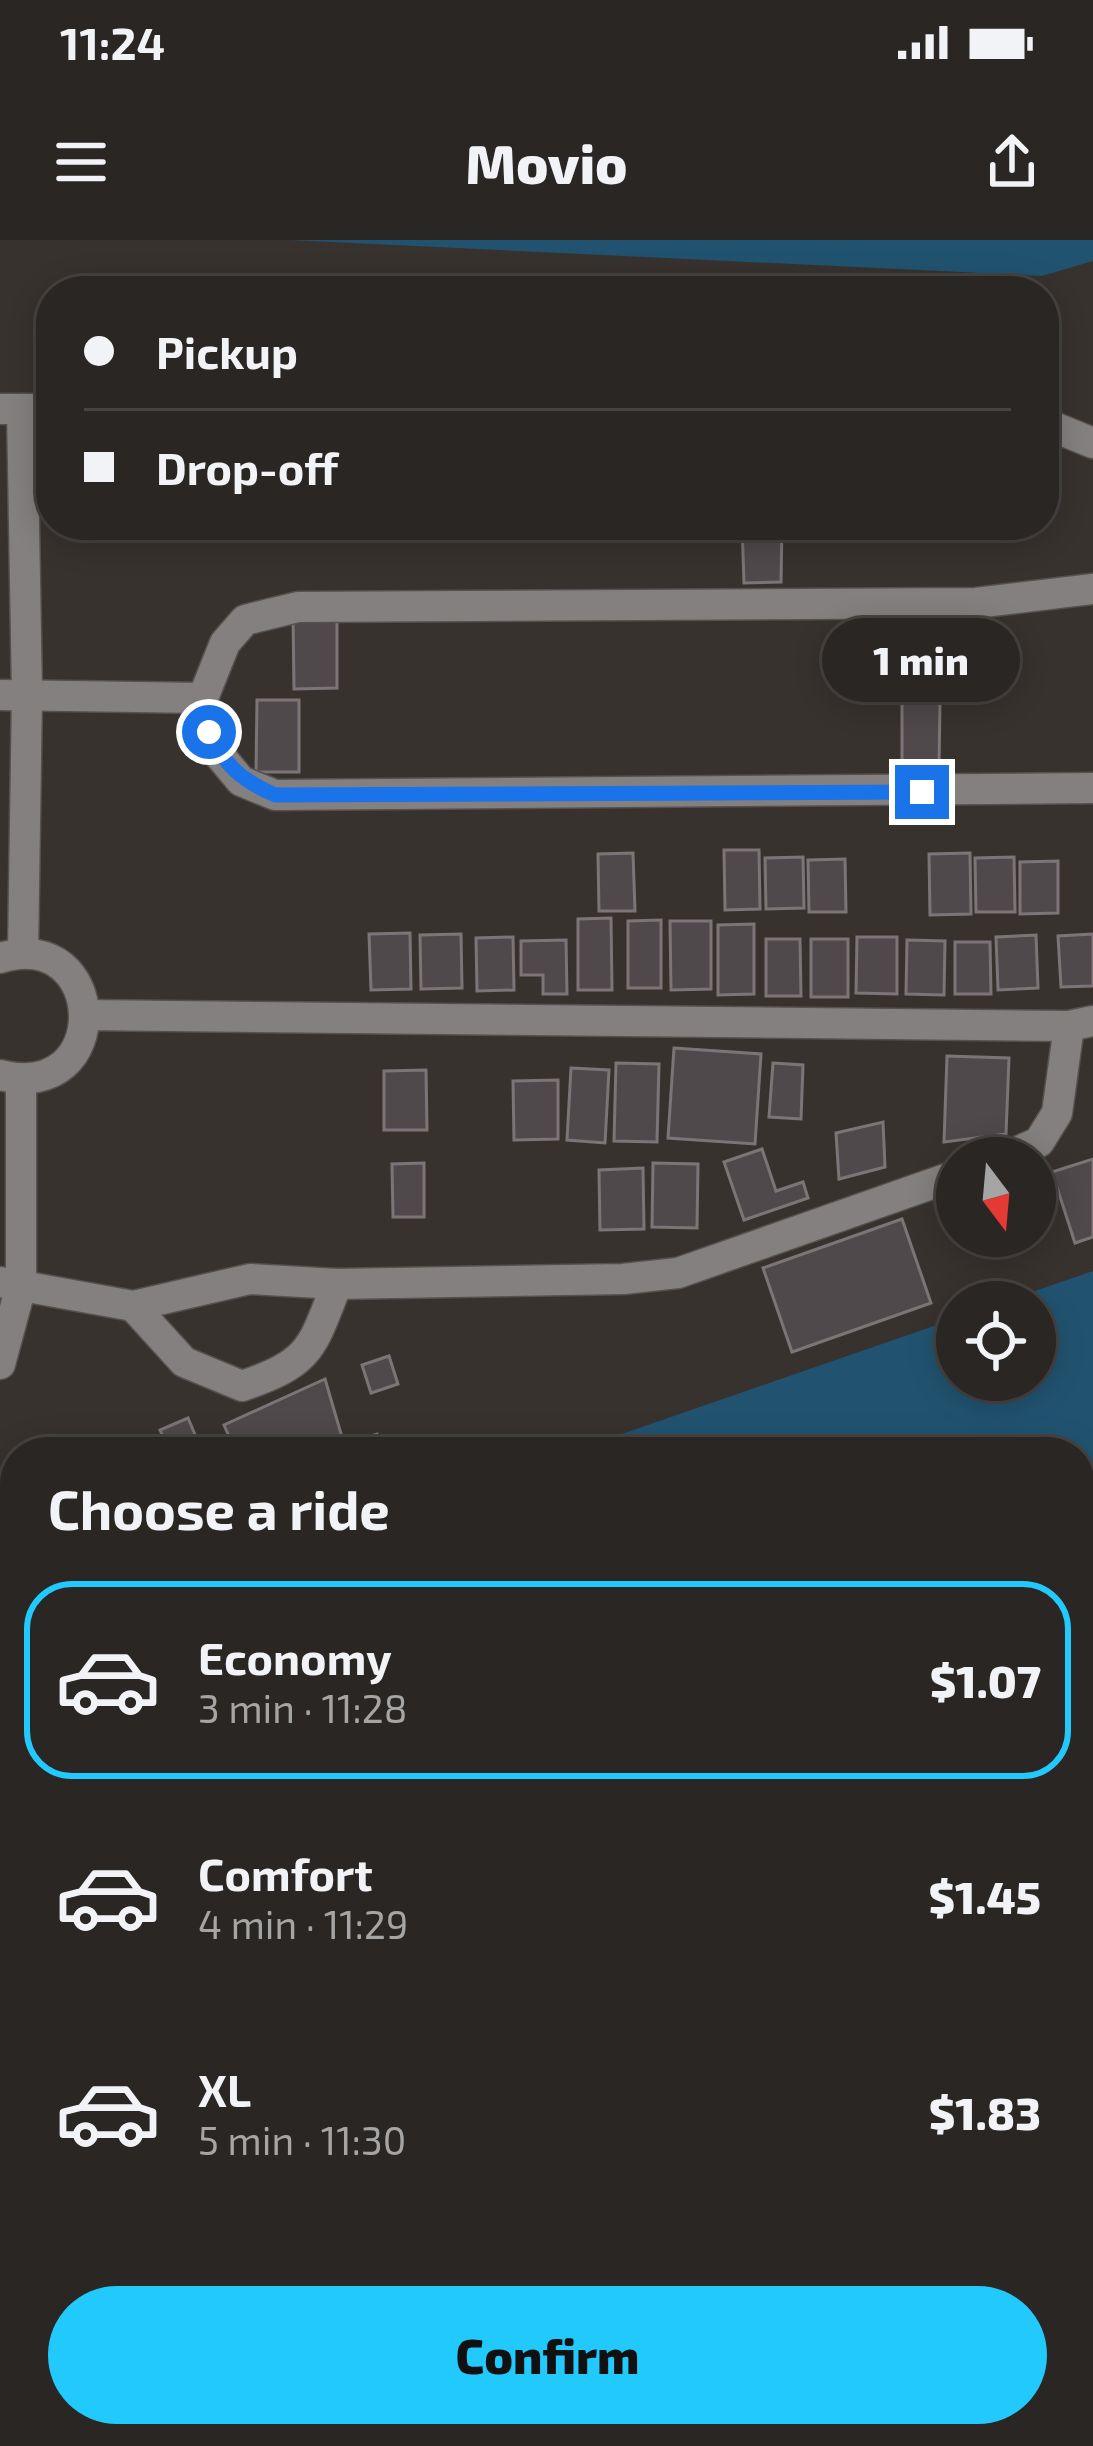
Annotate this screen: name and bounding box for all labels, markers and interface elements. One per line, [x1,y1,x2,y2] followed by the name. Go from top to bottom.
[60,15,165,69] text: 11:24
[48,129,114,195] icon: menu
[979,129,1045,195] icon: share
[465,130,628,195] text: Movio
[156,324,298,378] text: Pickup
[156,440,338,494] text: Drop-off
[823,618,1021,702] callout: 1 min
[873,636,969,683] text: 1 min
[182,705,236,759] route start
[895,765,949,819] route end
[936,1137,1056,1257] north arrow
[936,1137,1056,1401] map controls
[936,1281,1056,1401] button: locate
[48,1476,390,1541] text: Choose a ride
[54,1626,162,1734] icon: car
[198,1630,392,1684] text: Economy
[930,1653,1041,1707] text: $1.07
[198,1684,407,1731] text: 3 min · 11:28
[54,1842,162,1950] icon: car
[198,1846,373,1900] text: Comfort
[929,1869,1041,1923] text: $1.45
[198,1900,408,1947] text: 4 min · 11:29
[54,2058,162,2166] icon: car
[198,2062,251,2116] text: XL
[929,2085,1041,2139] text: $1.83
[198,2116,406,2163] text: 5 min · 11:30
[48,2286,1047,2424] button: Confirm

